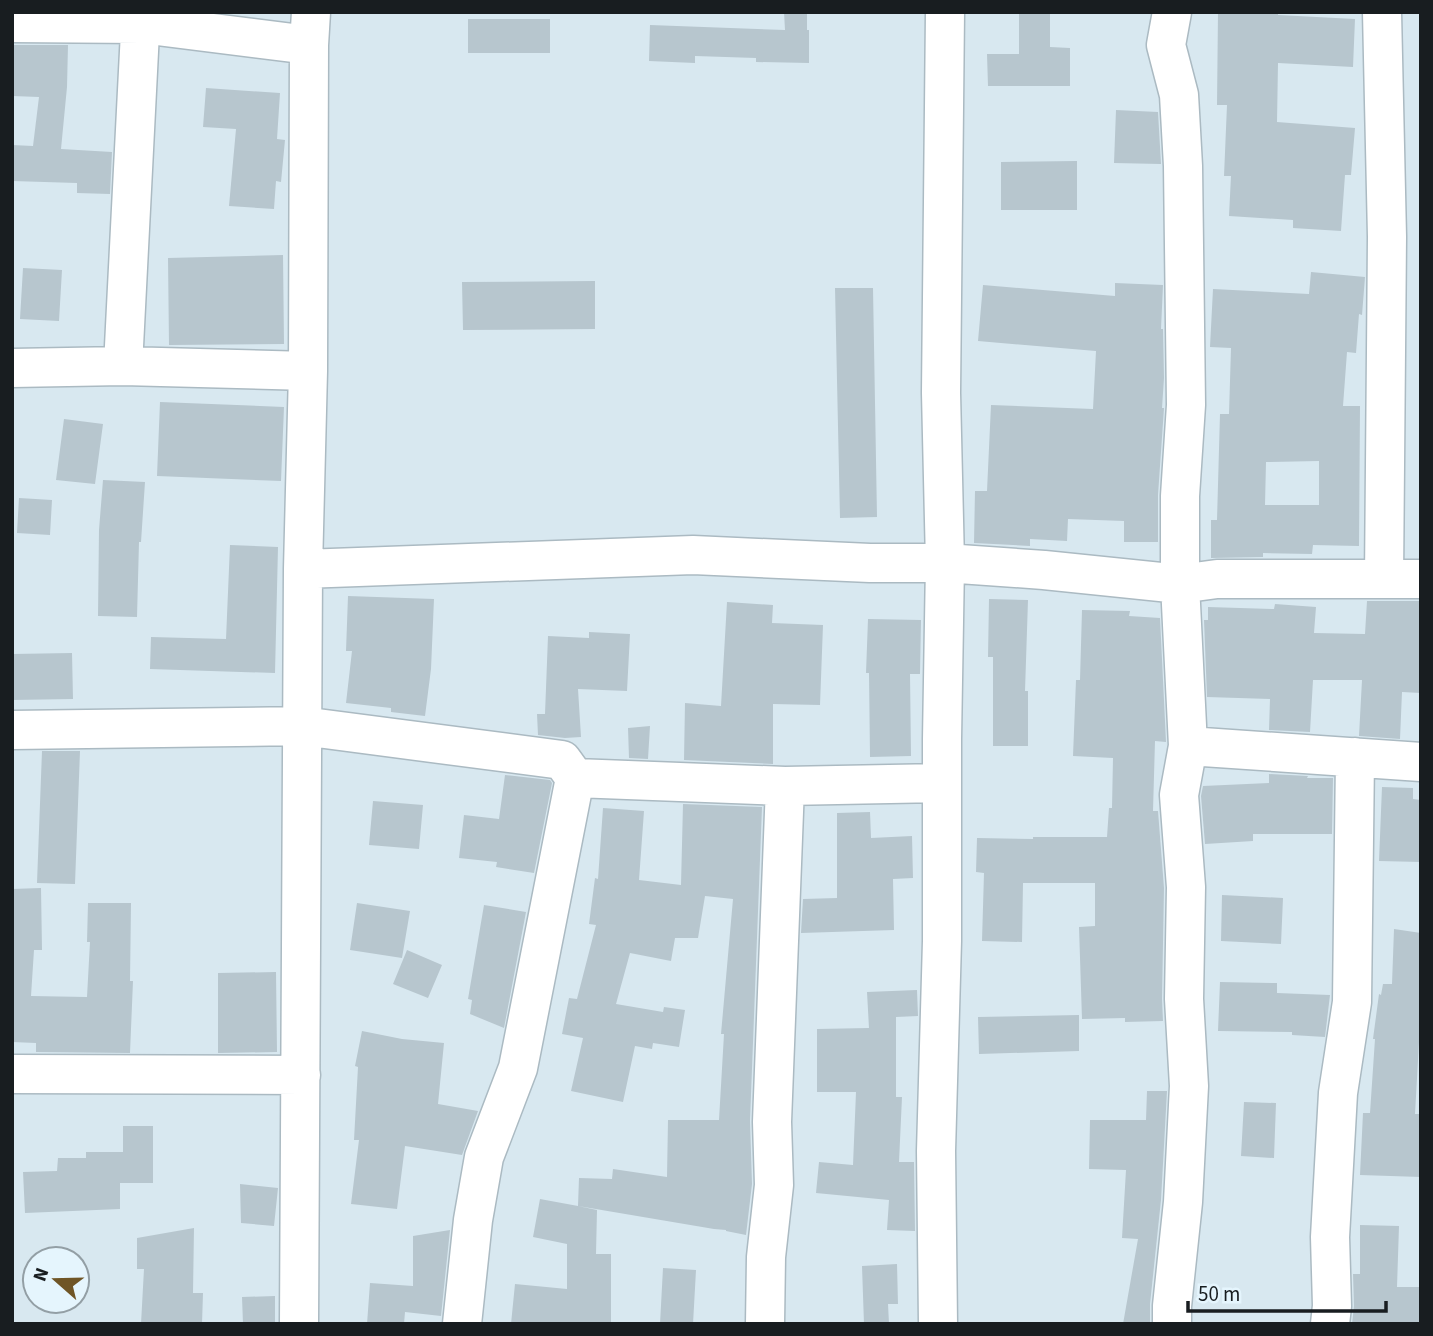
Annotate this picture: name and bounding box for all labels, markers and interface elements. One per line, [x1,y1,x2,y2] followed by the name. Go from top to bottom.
[21,1245,91,1315] north arrow
[27,1264,56,1285] text: N
[1188,1270,1386,1314] scale bar
[1198,1279,1240,1309] text: 50 m

